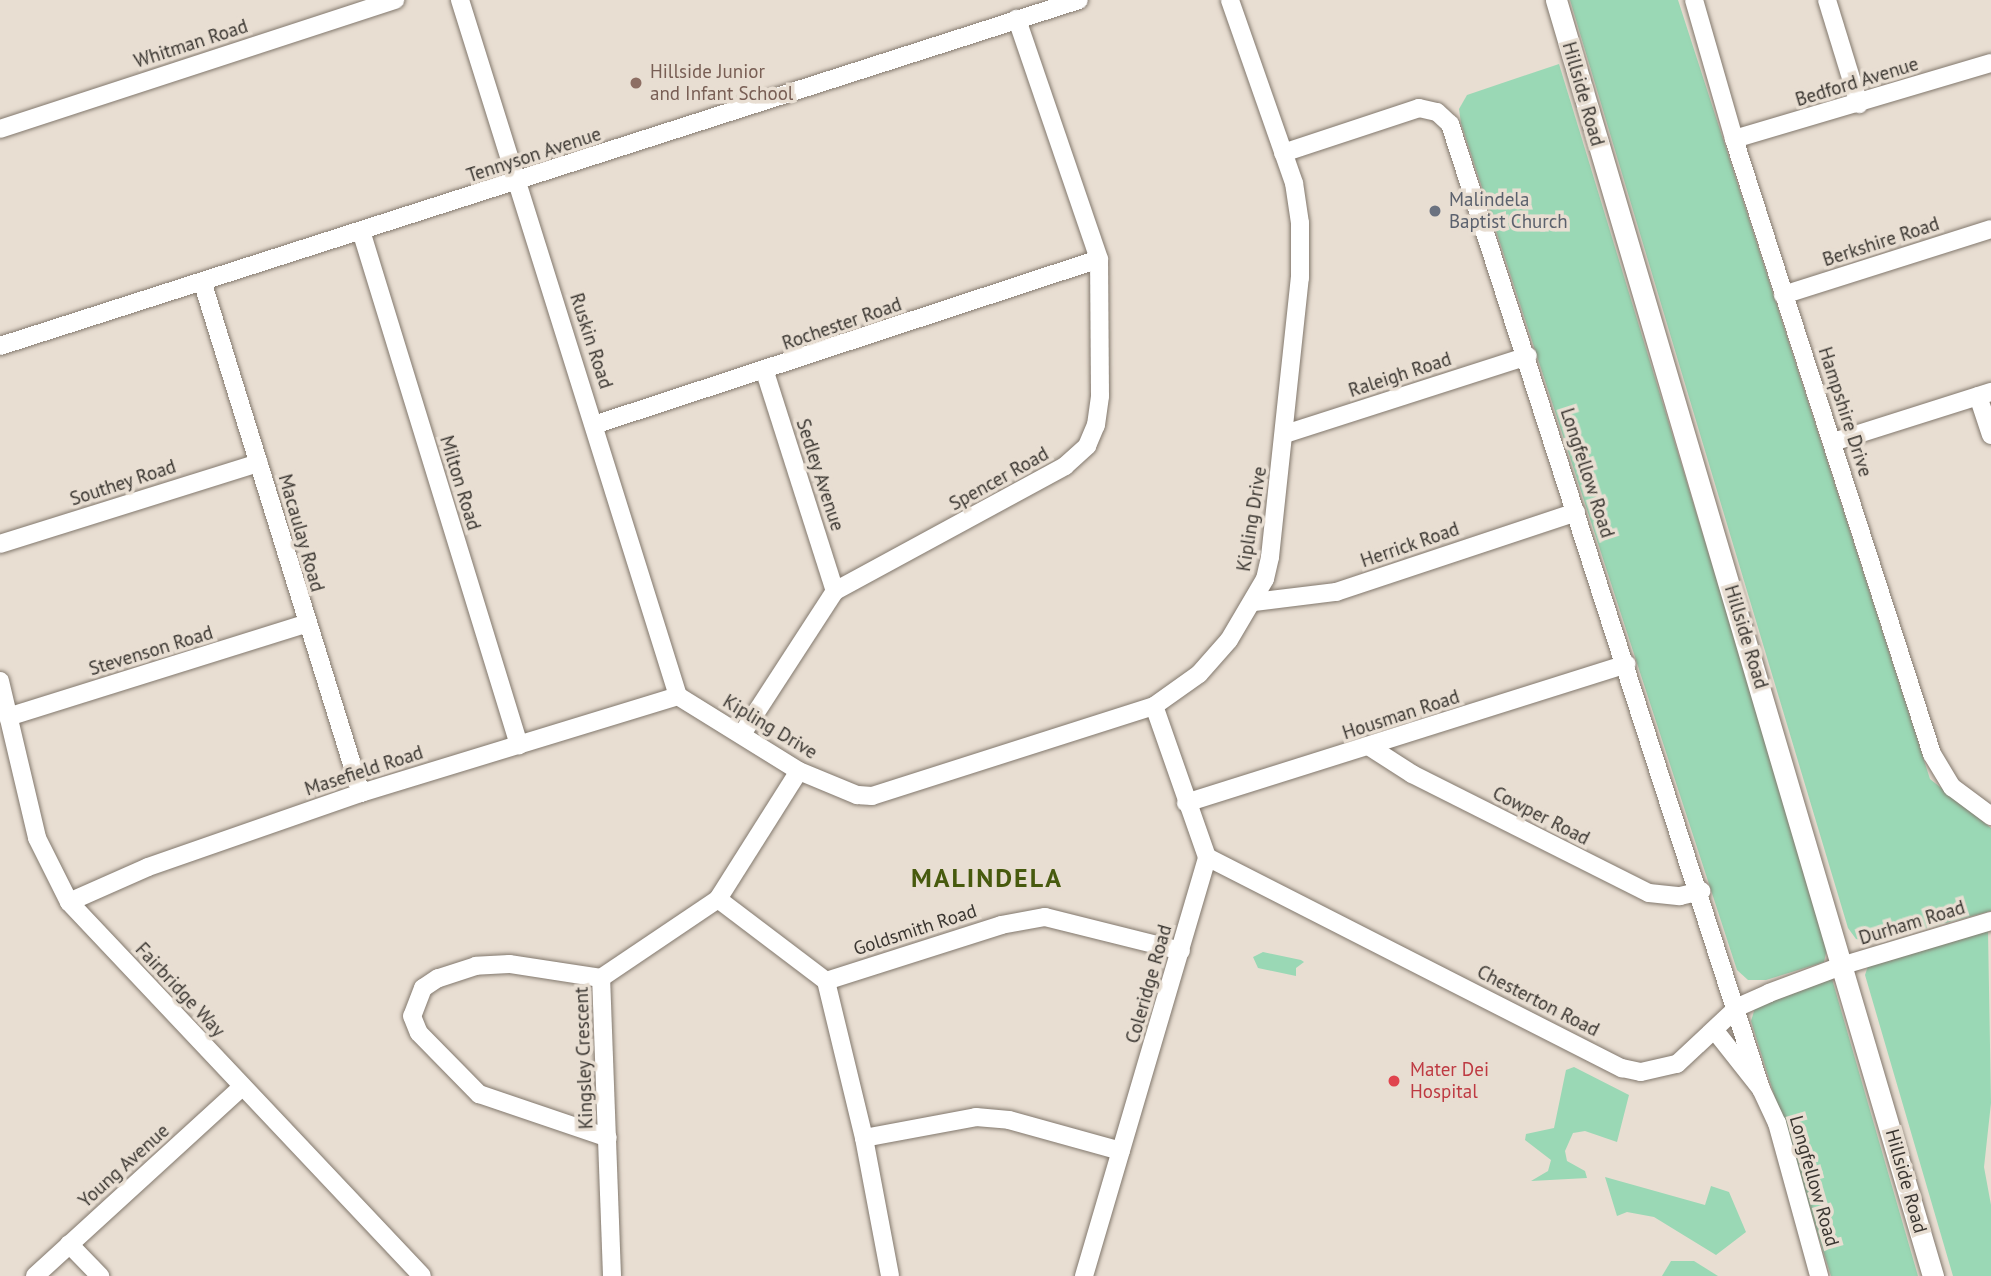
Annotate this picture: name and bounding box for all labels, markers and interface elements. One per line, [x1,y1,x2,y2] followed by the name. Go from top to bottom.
[131,15,251,73] street label: Whitman Road
[1557,39,1609,149] street label: Hillside Road
[1792,52,1922,112] street label: Bedford Avenue
[650,61,793,105] place label: Hillside Junior and Infant School
[628,75,644,91] marker: Hillside Junior and Infant School
[464,122,604,188] street label: Tennyson Avenue
[1449,189,1568,233] place label: Malindela Baptist Church
[1427,203,1443,219] marker: Malindela Baptist Church
[1820,212,1942,272] street label: Berkshire Road
[565,290,617,392] street label: Ruskin Road
[779,293,905,355] street label: Rochester Road
[1813,344,1877,480] street label: Hampshire Drive
[1346,348,1454,402] street label: Raleigh Road
[1555,405,1619,541] street label: Longfellow Road
[791,415,849,535] street label: Sedley Avenue
[435,433,485,533] street label: Milton Road
[945,442,1053,516] street label: Spencer Road
[67,455,179,511] street label: Southey Road
[1232,465,1272,573] street label: Kipling Drive
[273,471,329,595] street label: Macaulay Road
[1357,517,1463,573] street label: Herrick Road
[1719,582,1773,692] street label: Hillside Road
[86,621,216,681] street label: Stevenson Road
[1340,685,1462,745] street label: Housman Road
[719,690,821,764] street label: Kipling Drive
[302,741,426,801] street label: Masefield Road
[1489,782,1593,850] street label: Cowper Road
[912,862,1062,894] district label: MALINDELA
[1856,896,1968,950] street label: Durham Road
[850,899,980,961] street label: Goldsmith Road
[1121,922,1177,1046] street label: Coleridge Road
[130,938,230,1042] street label: Fairbridge Way
[1473,960,1603,1042] street label: Chesterton Road
[570,986,598,1130] street label: Kingsley Crescent
[1410,1059,1489,1103] place label: Mater Dei Hospital
[1384,1071,1404,1091] marker: Mater Dei Hospital
[1784,1113,1844,1249] street label: Longfellow Road
[74,1119,174,1213] street label: Young Avenue
[1880,1126,1932,1236] street label: Hillside Road

